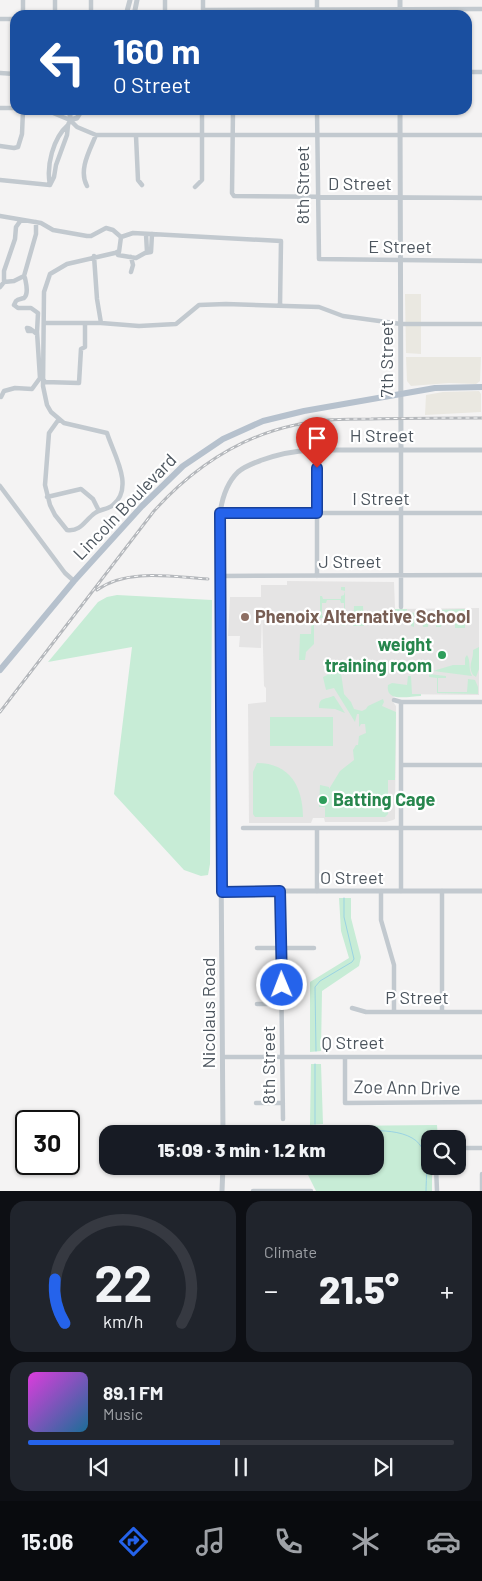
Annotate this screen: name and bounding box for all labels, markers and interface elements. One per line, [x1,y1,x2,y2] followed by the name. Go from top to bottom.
[113,29,200,71] text: 160 m
[30,30,95,95] icon: left
[113,71,191,97] text: O Street
[291,146,313,224] street label: 8th Street
[328,172,392,194] street label: D Street
[368,235,432,257] street label: E Street
[375,320,397,398] street label: 7th Street
[296,417,338,468] pin
[303,424,331,452] icon: arrive
[350,424,414,446] street label: H Street
[68,449,180,564] street label: Lincoln Boulevard
[352,487,410,509] street label: I Street
[318,550,382,572] street label: J Street
[255,605,470,627] place label: Phenoix Alternative School
[239,611,251,623] marker: Phenoix Alternative School
[325,633,432,676] place label: weight training room
[436,649,448,661] marker: weight training room
[333,788,436,810] place label: Batting Cage
[317,794,329,806] marker: Batting Cage
[320,866,384,888] street label: O Street
[197,958,219,1068] street label: Nicolaus Road
[255,958,307,1010] position arrow
[385,986,449,1008] street label: P Street
[257,1026,279,1104] street label: 8th Street
[321,1031,385,1053] street label: Q Street
[353,1075,461,1099] street label: Zoe Ann Drive
[15,1110,80,1175] speed limit sign: 30
[421,1130,466,1175] map controls
[421,1130,466,1175] button: search
[158,1138,325,1161] text: 15:09 · 3 min · 1.2 km
[264,1242,317,1261] text: Climate
[94,1250,152,1312] text: 22
[319,1266,399,1312] text: 21.5°
[264,1273,278,1307] text: −
[440,1273,454,1307] text: +
[103,1310,143,1332] text: km/h
[103,1381,163,1404] text: 89.1 FM
[103,1404,143,1423] text: Music
[85,1453,113,1481] icon: previous
[227,1453,255,1481] icon: pause
[369,1453,397,1481] icon: next
[116,1524,151,1559] icon: directions
[193,1524,228,1559] icon: music
[271,1524,306,1559] icon: phone
[348,1524,383,1559] icon: climate
[426,1524,461,1559] icon: car
[21,1528,73,1554] text: 15:06

